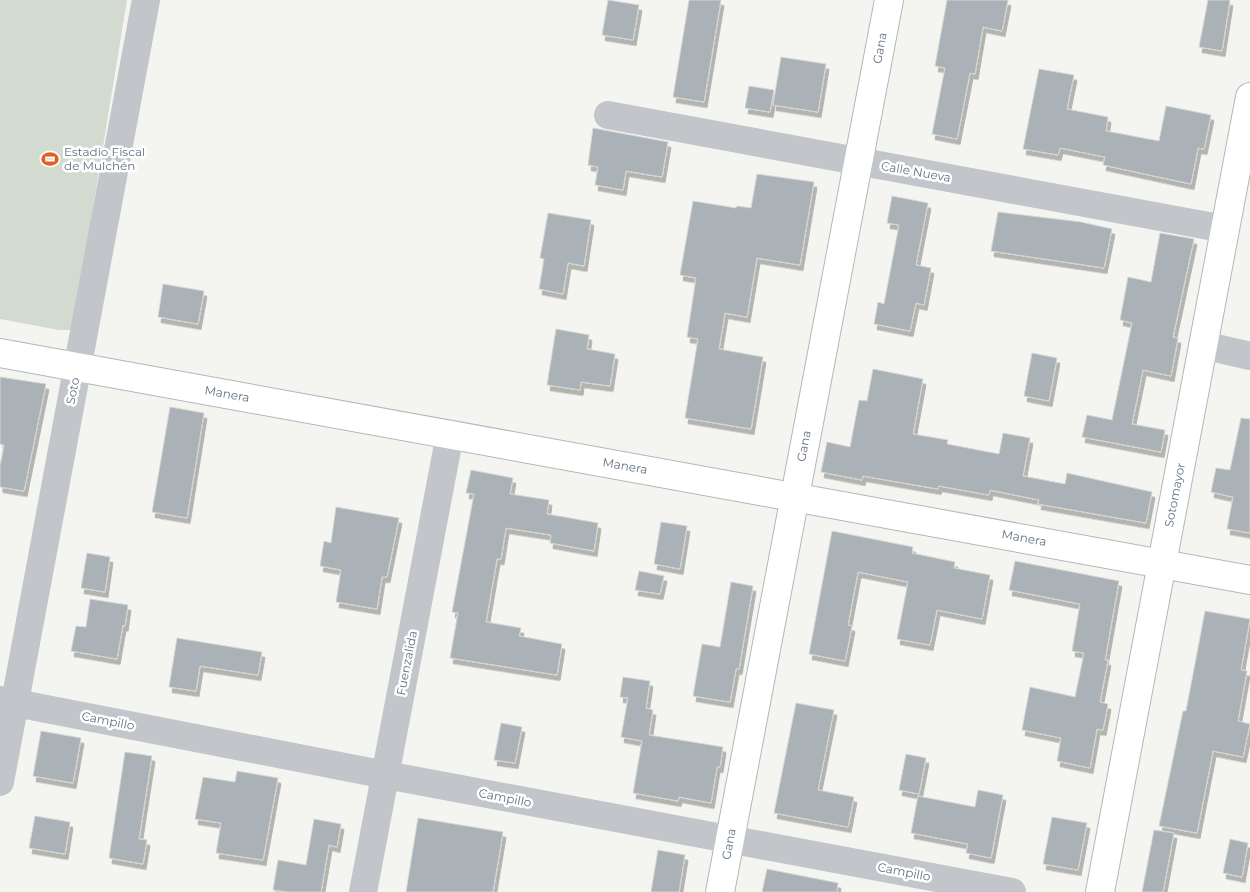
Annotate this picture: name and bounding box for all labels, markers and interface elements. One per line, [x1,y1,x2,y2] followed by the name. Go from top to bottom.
[869,31,890,65] street label: Gana
[64,144,145,173] place label: Estadio Fiscal de Mulchén
[40,149,60,169] sports icon: Estadio Fiscal de Mulchén
[880,158,952,185] street label: Calle Nueva
[63,376,82,406] street label: Soto
[203,382,251,405] street label: Manera
[793,429,814,463] street label: Gana
[601,454,649,477] street label: Manera
[1161,461,1188,528] street label: Sotomayor
[1000,526,1048,549] street label: Manera
[393,629,420,697] street label: Fuenzalida
[80,708,136,733] street label: Campillo
[477,785,533,810] street label: Campillo
[718,827,739,861] street label: Gana
[876,859,932,884] street label: Campillo

